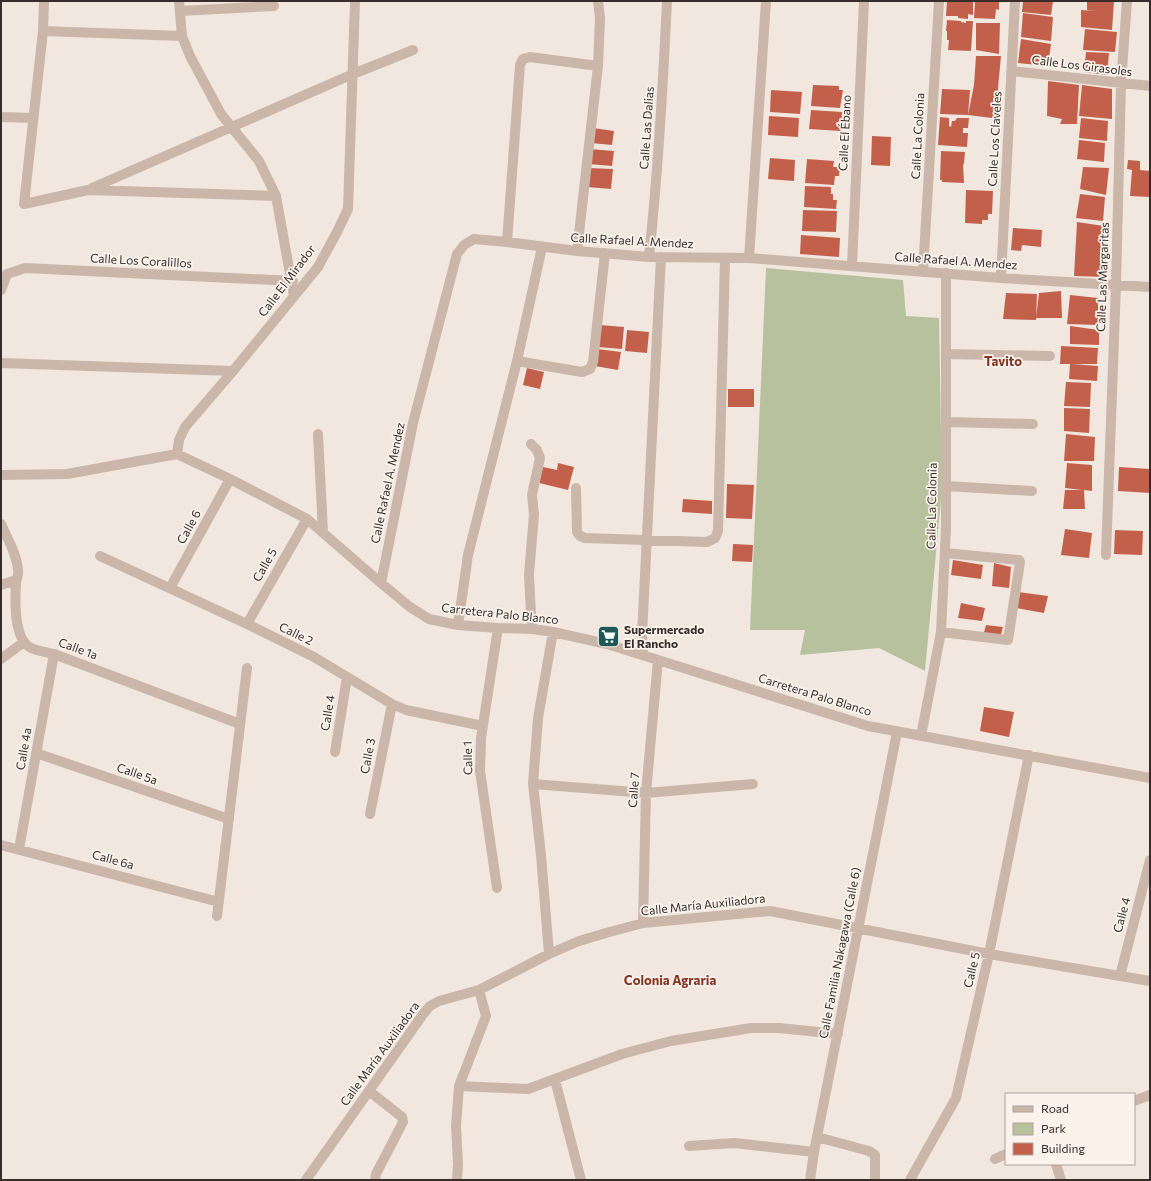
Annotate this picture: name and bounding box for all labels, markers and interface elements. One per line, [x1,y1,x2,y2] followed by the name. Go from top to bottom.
[1031,52,1133,78] street label: Calle Los Girasoles
[636,86,656,170] street label: Calle Las Dalias
[985,91,1003,187] street label: Calle Los Claveles
[908,92,926,180] street label: Calle La Colonia
[835,95,853,171] street label: Calle El Ébano
[1093,222,1111,332] street label: Calle Las Margaritas
[570,230,694,250] street label: Calle Rafael A. Mendez
[255,242,318,319] street label: Calle El Mirador
[894,249,1018,271] street label: Calle Rafael A. Mendez
[90,250,192,270] street label: Calle Los Coralillos
[984,353,1022,369] district label: Tavito
[367,421,407,545] street label: Calle Rafael A. Mendez
[923,463,939,549] street label: Calle La Colonia
[173,507,203,546] street label: Calle 6
[249,545,279,584] street label: Calle 5
[441,600,559,626] street label: Carretera Palo Blanco
[277,619,316,647] street label: Calle 2
[624,622,704,650] place label: Supermercado El Rancho
[595,624,621,650] supermarket icon: Supermercado El Rancho
[57,635,100,662] street label: Calle 1a
[757,670,874,718] street label: Carretera Palo Blanco
[317,694,337,732] street label: Calle 4
[12,727,34,771] street label: Calle 4a
[357,737,377,775] street label: Calle 3
[460,741,474,775] street label: Calle 1
[115,760,160,787] street label: Calle 5a
[625,772,641,808] street label: Calle 7
[91,847,136,871] street label: Calle 6a
[816,866,862,1040] street label: Calle Familia Nakagawa (Calle 6)
[640,891,766,918] street label: Calle María Auxiliadora
[1110,895,1133,934] street label: Calle 4
[960,951,982,989] street label: Calle 5
[624,972,716,988] district label: Colonia Agraria
[337,999,422,1108] street label: Calle María Auxiliadora
[1005,1093,1135,1165] legend
[1041,1101,1069,1115] text: Road
[1041,1121,1067,1135] text: Park
[1041,1141,1085,1155] text: Building

